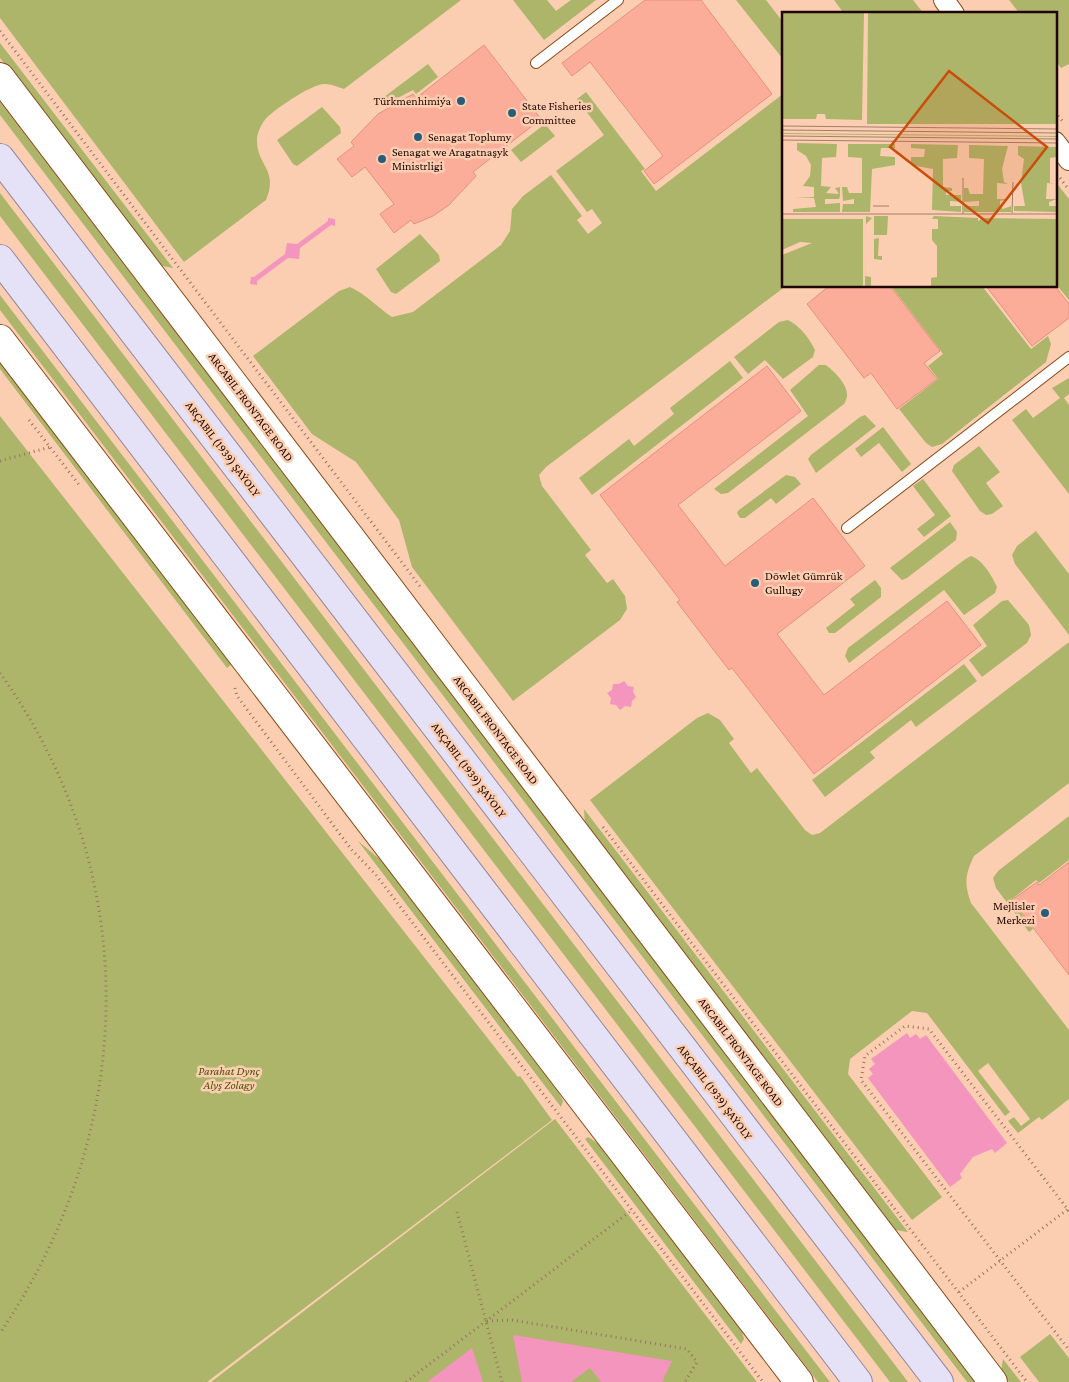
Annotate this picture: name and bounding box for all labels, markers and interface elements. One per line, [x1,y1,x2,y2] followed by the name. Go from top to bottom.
[782,12,1056,288] inset map
[374,94,451,108] place label: Türkmenhimiýa
[455,95,467,107] marker: Türkmenhimiýa
[522,99,592,127] place label: State Fisheries Committee
[506,107,518,119] marker: State Fisheries Committee
[428,130,512,144] place label: Senagat Toplumy
[412,131,424,143] marker: Senagat Toplumy
[392,145,509,173] place label: Senagat we Aragatnaşyk Ministrligi
[376,153,388,165] marker: Senagat we Aragatnaşyk Ministrligi
[206,350,296,464] street label: ARCABIL FRONTAGE ROAD
[183,399,264,500] street label: ARÇABIL (1939) ŞAÝOLY
[765,569,843,597] place label: Döwlet Gümrük Gullugy
[749,577,761,589] marker: Döwlet Gümrük Gullugy
[451,673,541,787] street label: ARCABIL FRONTAGE ROAD
[429,720,510,821] street label: ARÇABIL (1939) ŞAÝOLY
[993,899,1036,927] place label: Mejlisler Merkezi
[1039,907,1051,919] marker: Mejlisler Merkezi
[696,995,786,1109] street label: ARCABIL FRONTAGE ROAD
[675,1042,756,1143] street label: ARÇABIL (1939) ŞAÝOLY
[198,1064,261,1092] park label: Parahat Dynç Alyş Zolagy

